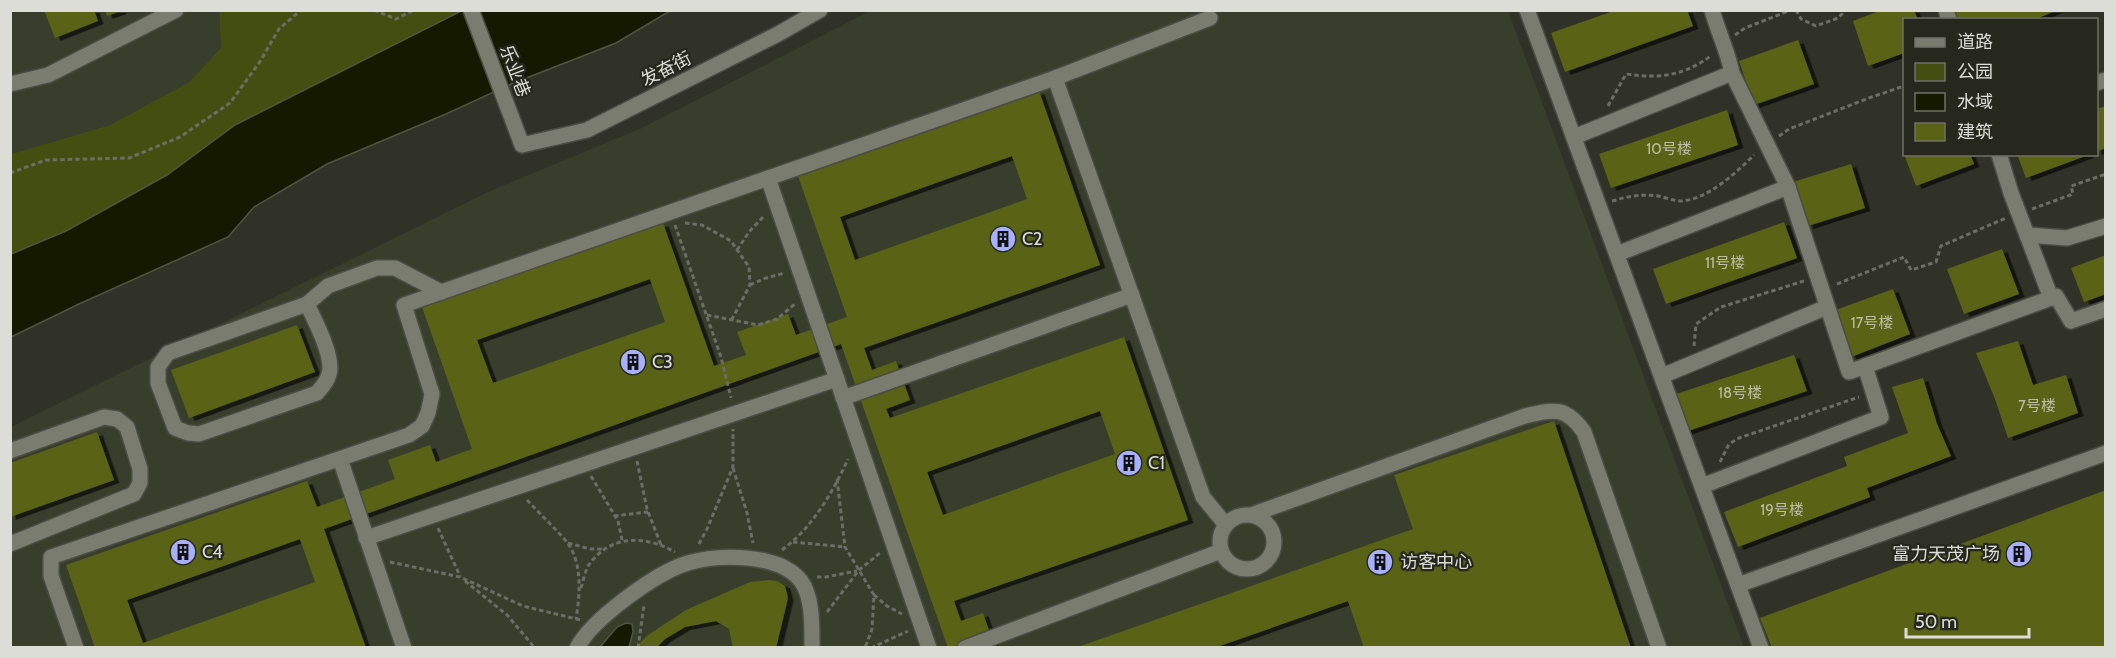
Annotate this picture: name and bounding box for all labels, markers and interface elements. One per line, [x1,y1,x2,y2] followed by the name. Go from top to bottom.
[1903,18,2098,156] legend
[1957,31,1993,53] text: 道路
[495,42,535,100] street label: 乐业巷
[637,47,695,91] street label: 发奋街
[1957,61,1993,83] text: 公园
[1957,91,1993,113] text: 水域
[1957,121,1993,143] text: 建筑
[1646,140,1692,158] house number: 10号楼
[988,224,1018,254] building icon: C2
[1022,228,1043,250] place label: C2
[1705,254,1745,272] house number: 11号楼
[1851,314,1893,332] house number: 17号楼
[618,347,648,377] building icon: C3
[652,351,673,373] place label: C3
[1718,384,1762,402] house number: 18号楼
[2018,397,2056,415] house number: 7号楼
[1114,448,1144,478] building icon: C1
[1148,452,1165,474] place label: C1
[1760,501,1804,519] house number: 19号楼
[168,537,198,567] building icon: C4
[2004,539,2034,569] building icon: 富力天茂广场
[202,541,223,563] place label: C4
[1892,543,2000,565] place label: 富力天茂广场
[1365,547,1395,577] building icon: 访客中心
[1400,551,1472,573] place label: 访客中心
[1906,601,2029,639] scale bar
[1915,611,1957,633] text: 50 m

